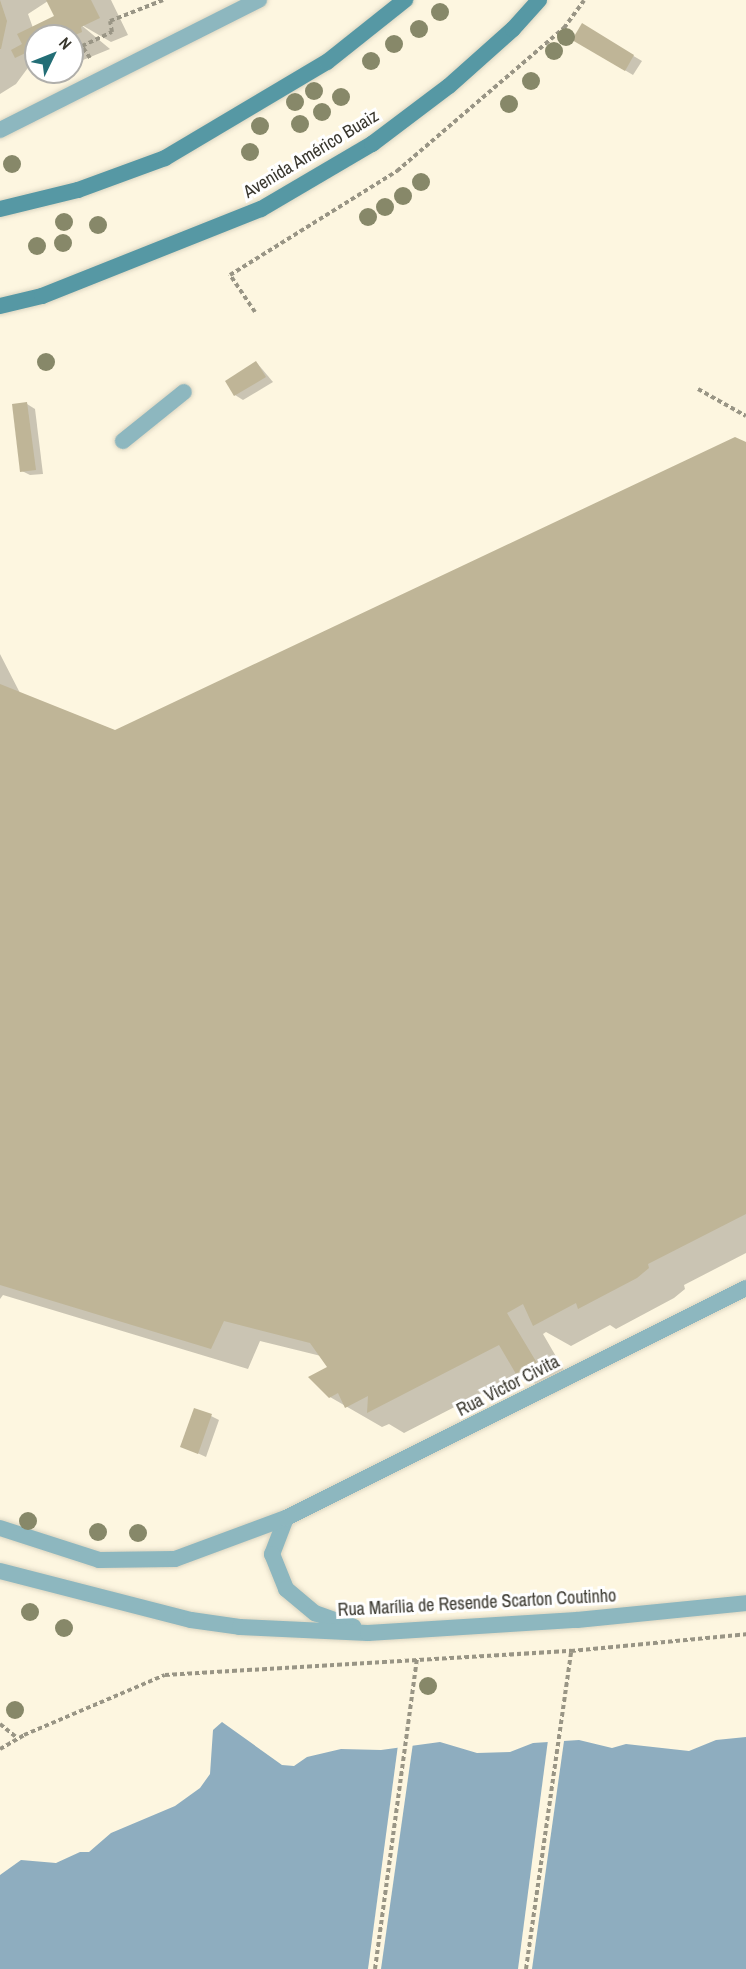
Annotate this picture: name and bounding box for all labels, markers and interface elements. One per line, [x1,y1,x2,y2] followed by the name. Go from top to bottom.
[24,24,84,84] north arrow
[54,32,77,54] text: N
[239,105,383,203] street label: Avenida Américo Buaiz
[453,1351,563,1421] street label: Rua Victor Civita
[337,1585,617,1621] street label: Rua Marília de Resende Scarton Coutinho

